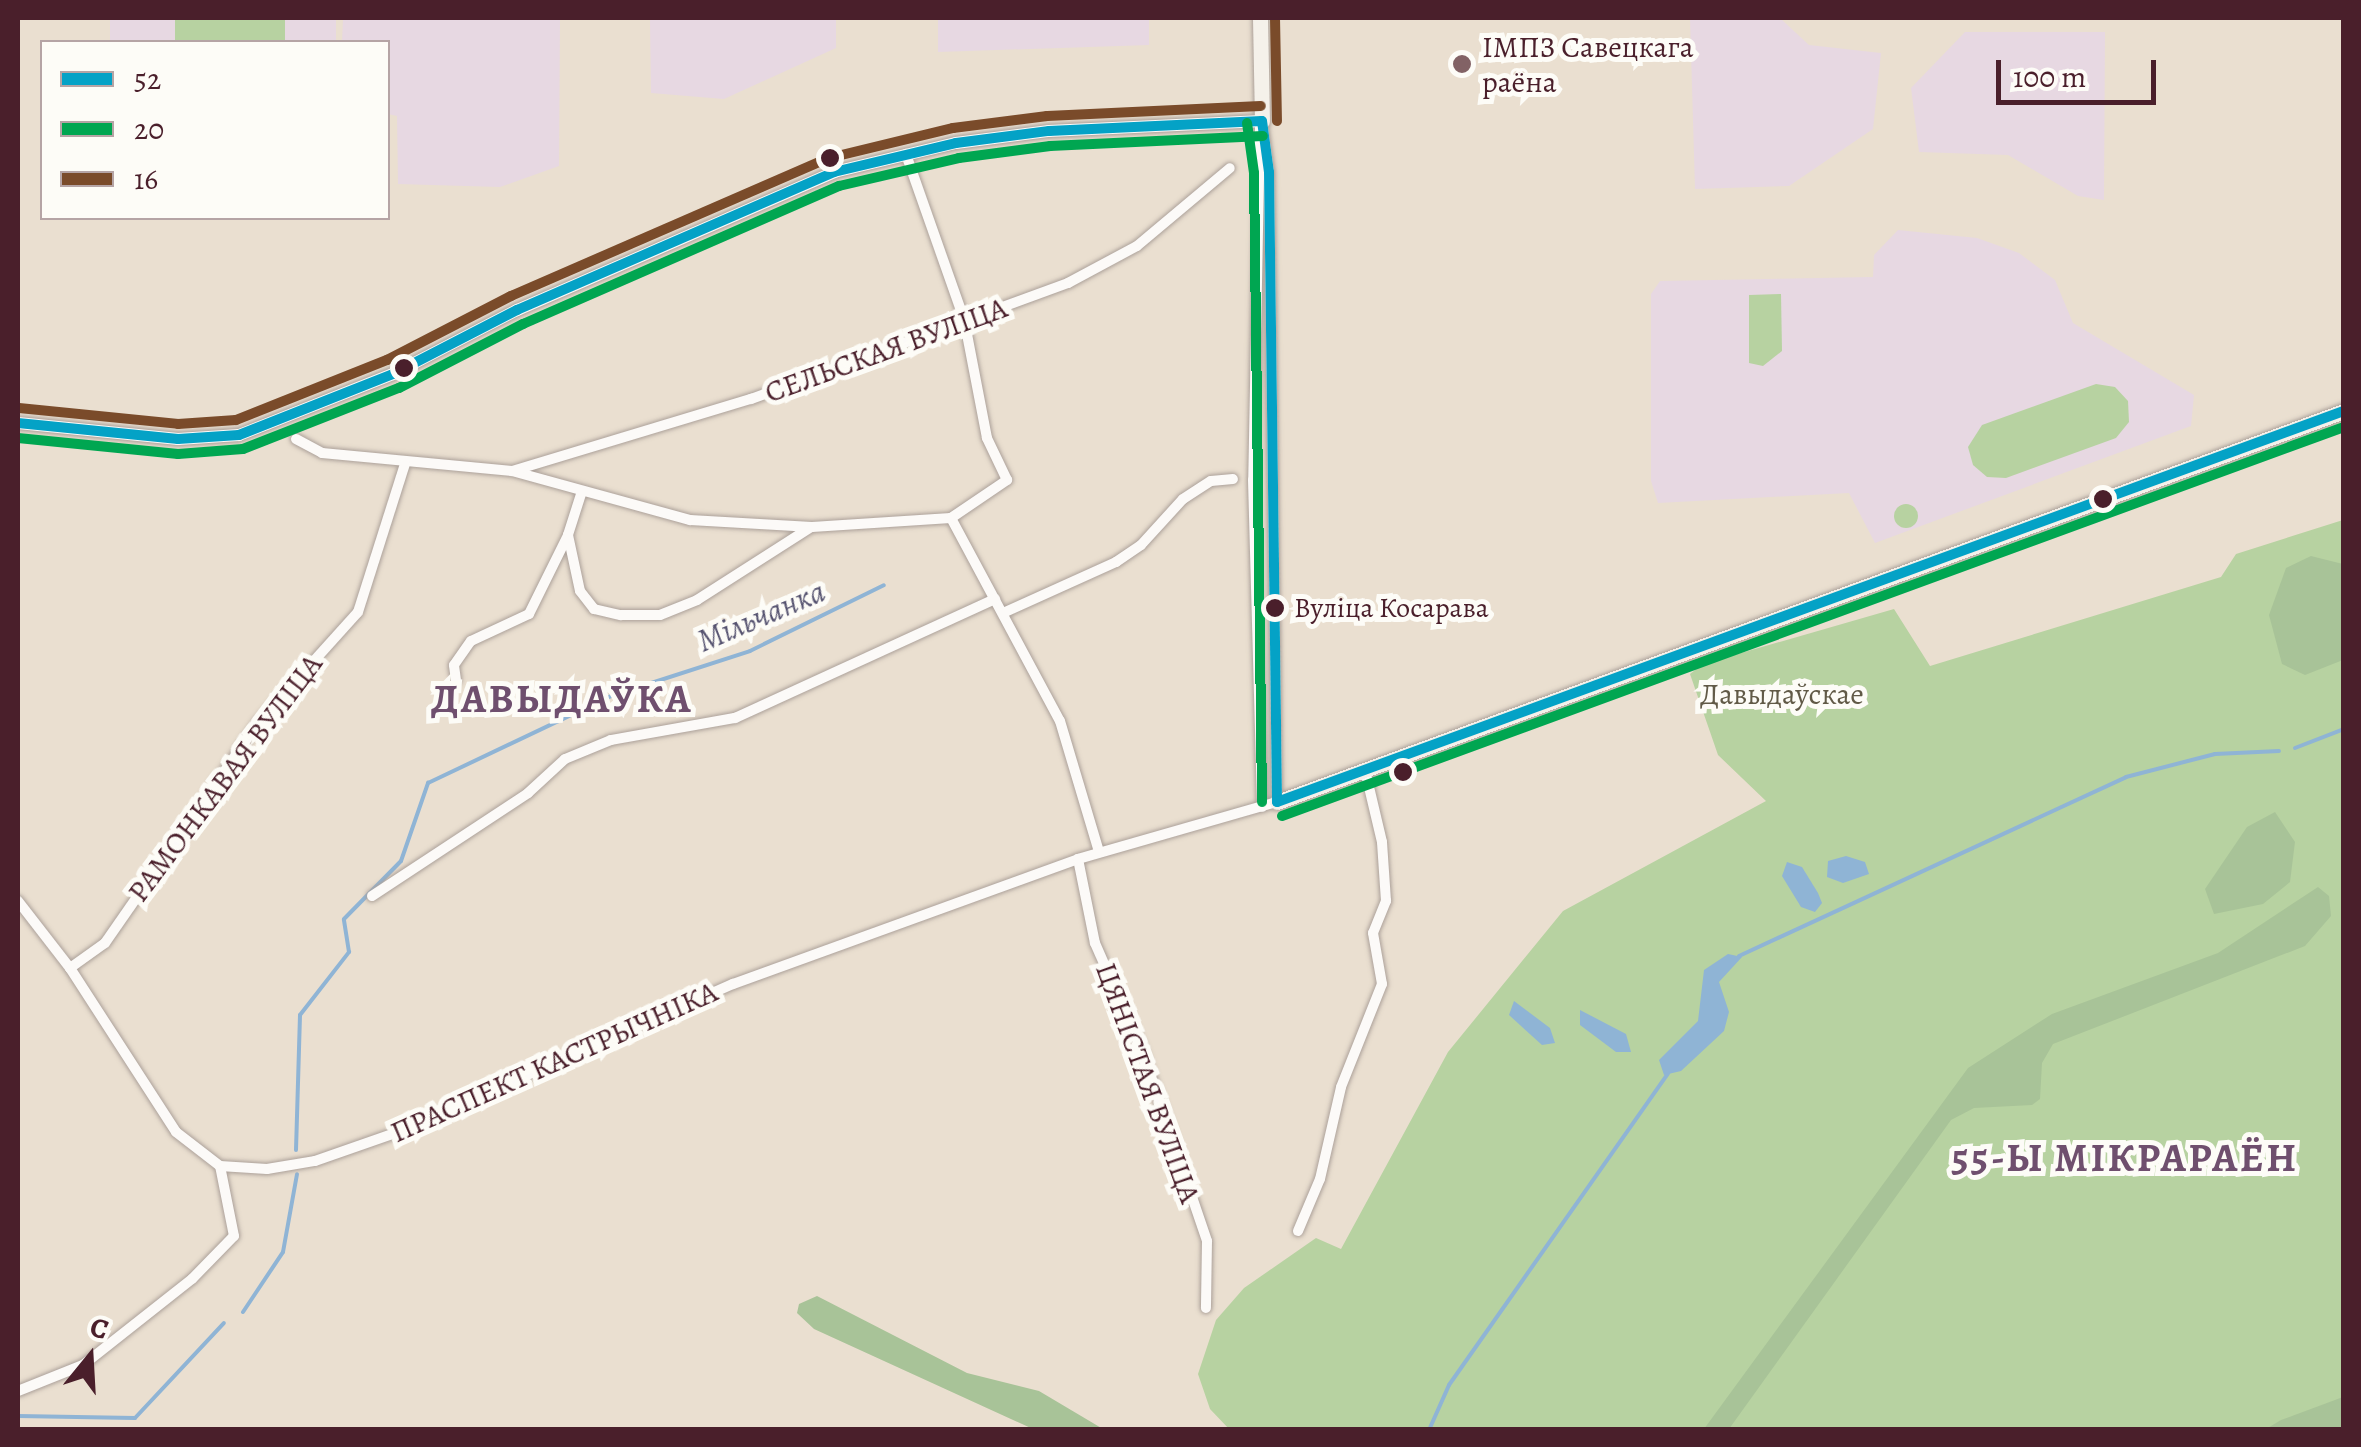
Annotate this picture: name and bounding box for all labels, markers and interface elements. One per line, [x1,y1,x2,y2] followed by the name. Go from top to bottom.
[1482,29,1694,100] place label: ІМПЗ Савецкага раёна
[40,40,390,220] legend
[2001,40,2161,102] scale bar
[1451,53,1473,75] marker: ІМПЗ Савецкага раёна
[2013,57,2086,97] text: 100 m
[134,59,161,99] text: 52
[134,109,164,149] text: 20
[820,148,840,168] unlabelled marker
[134,159,158,199] text: 16
[760,289,1012,411] street label: СЕЛЬСКАЯ ВУЛІЦА
[394,358,414,378] unlabelled marker
[2093,489,2113,509] unlabelled marker
[691,572,831,660] water label: Мільчанка
[1294,591,1489,625] place label: Вуліца Косарава
[1265,598,1285,618] marker: Вуліца Косарава
[120,647,330,909] street label: РАМОНКАВАЯ ВУЛІЦА
[431,675,693,723] district label: ДАВЫДАЎКА
[1700,676,1864,712] park label: Давыдаўскае
[1393,762,1413,782] unlabelled marker
[1088,958,1208,1208] street label: ЦЯНІСТАЯ ВУЛІЦА
[385,974,723,1150] street label: ПРАСПЕКТ КАСТРЫЧНІКА
[1951,1134,2299,1182] district label: 55-Ы МІКРАРАЁН
[40,1307,140,1407] north arrow
[85,1308,113,1349] text: С

